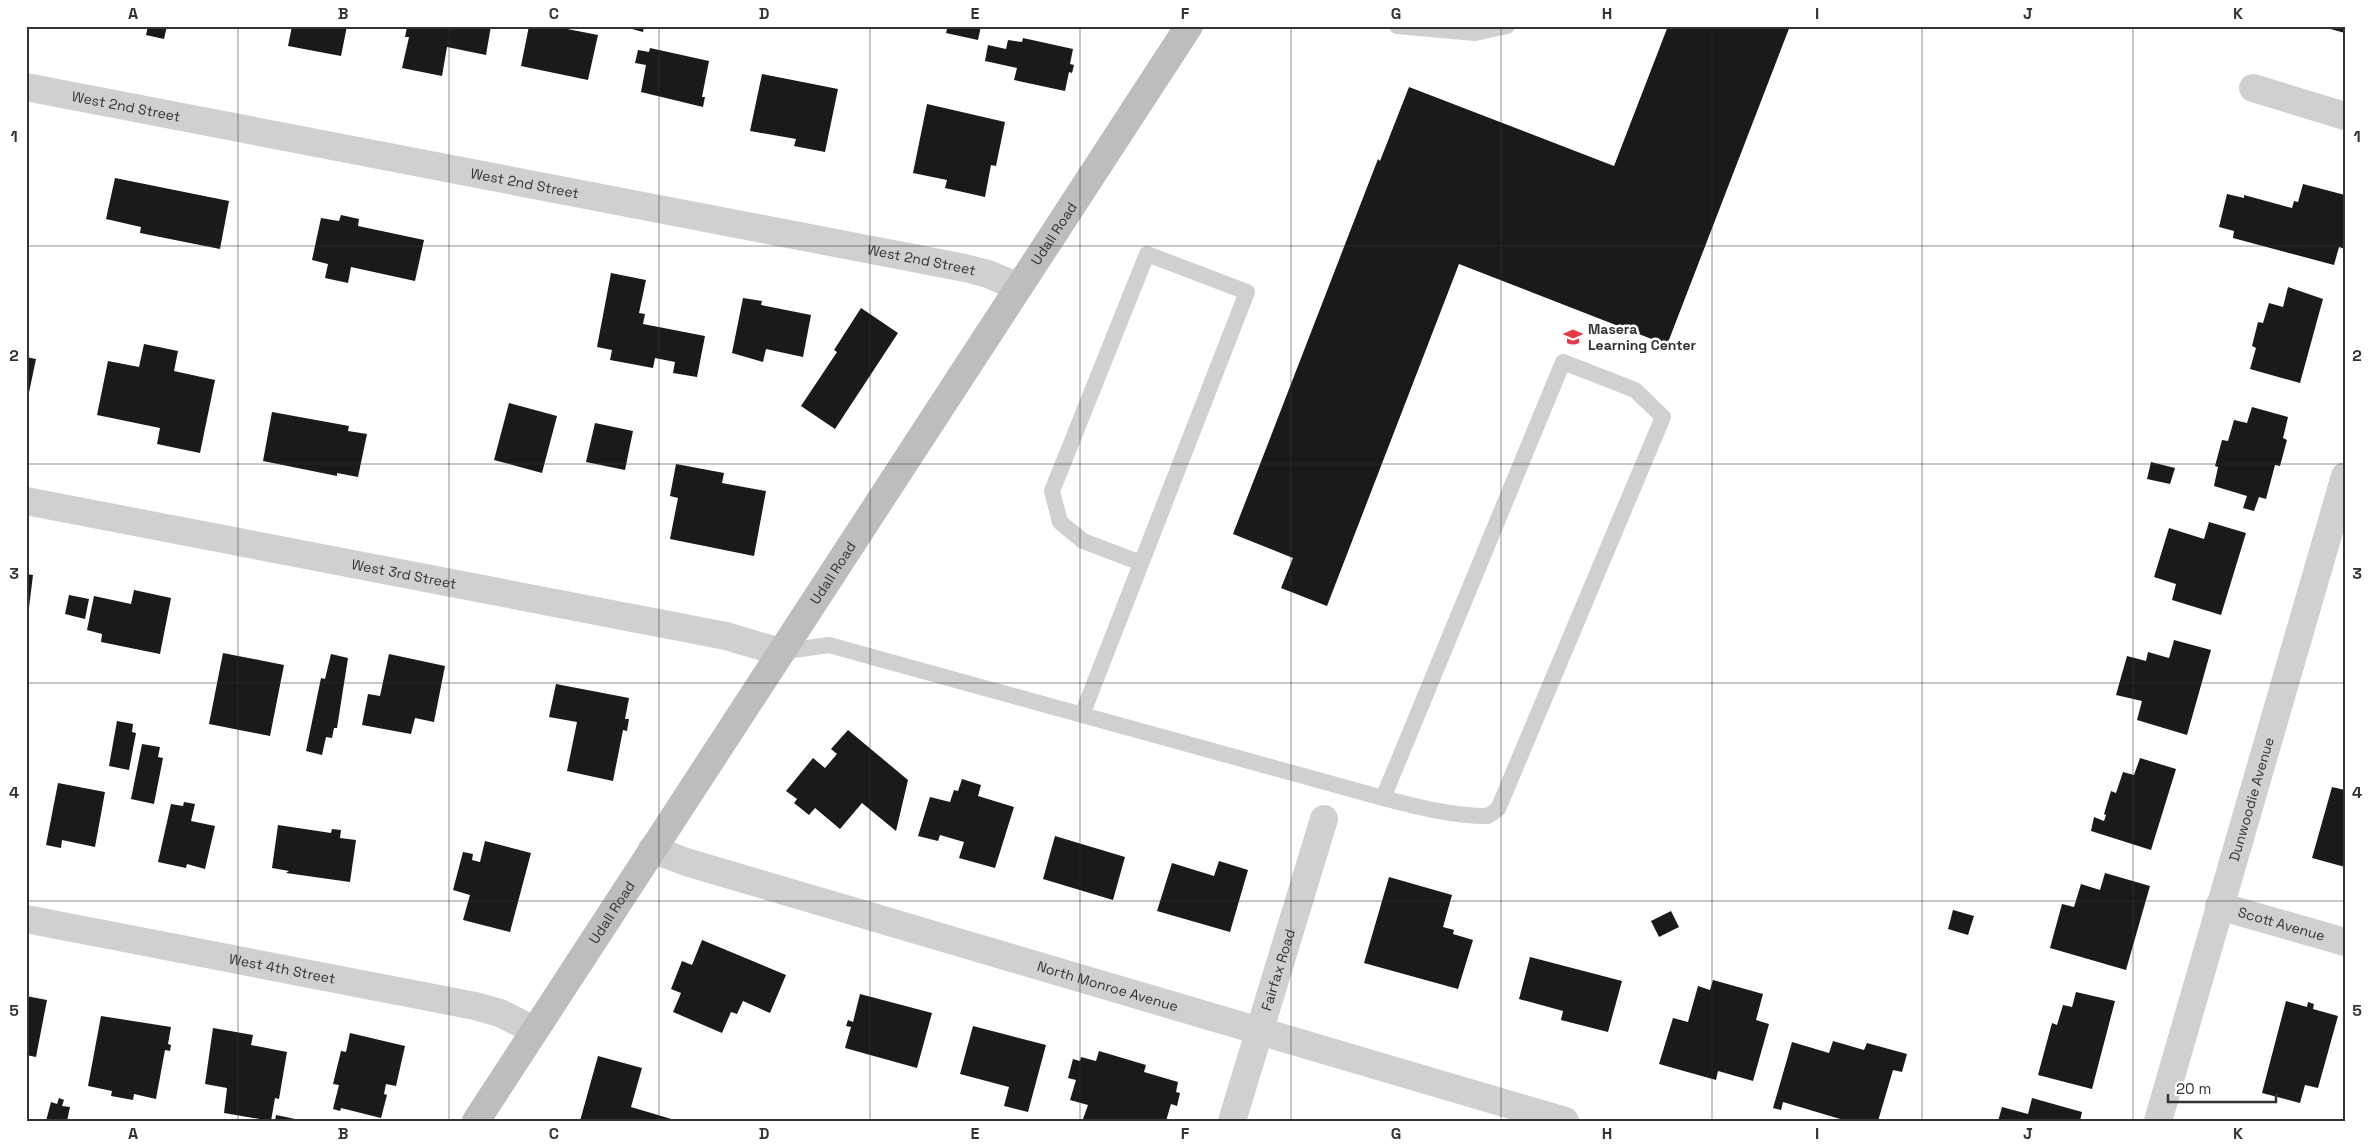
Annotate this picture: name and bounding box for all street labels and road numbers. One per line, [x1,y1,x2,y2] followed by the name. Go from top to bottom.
[70,87,182,126] street label: West 2nd Street
[469,164,581,202] street label: West 2nd Street
[1027,199,1081,268] street label: Udall Road
[866,240,978,279] street label: West 2nd Street
[806,538,860,608] street label: Udall Road
[350,555,458,593] street label: West 3rd Street
[2225,735,2278,863] street label: Dunwoodie Avenue
[585,878,639,947] street label: Udall Road
[2236,903,2327,945] street label: Scott Avenue
[1257,927,1299,1013] street label: Fairfax Road
[228,950,337,988] street label: West 4th Street
[1035,957,1180,1016] street label: North Monroe Avenue

